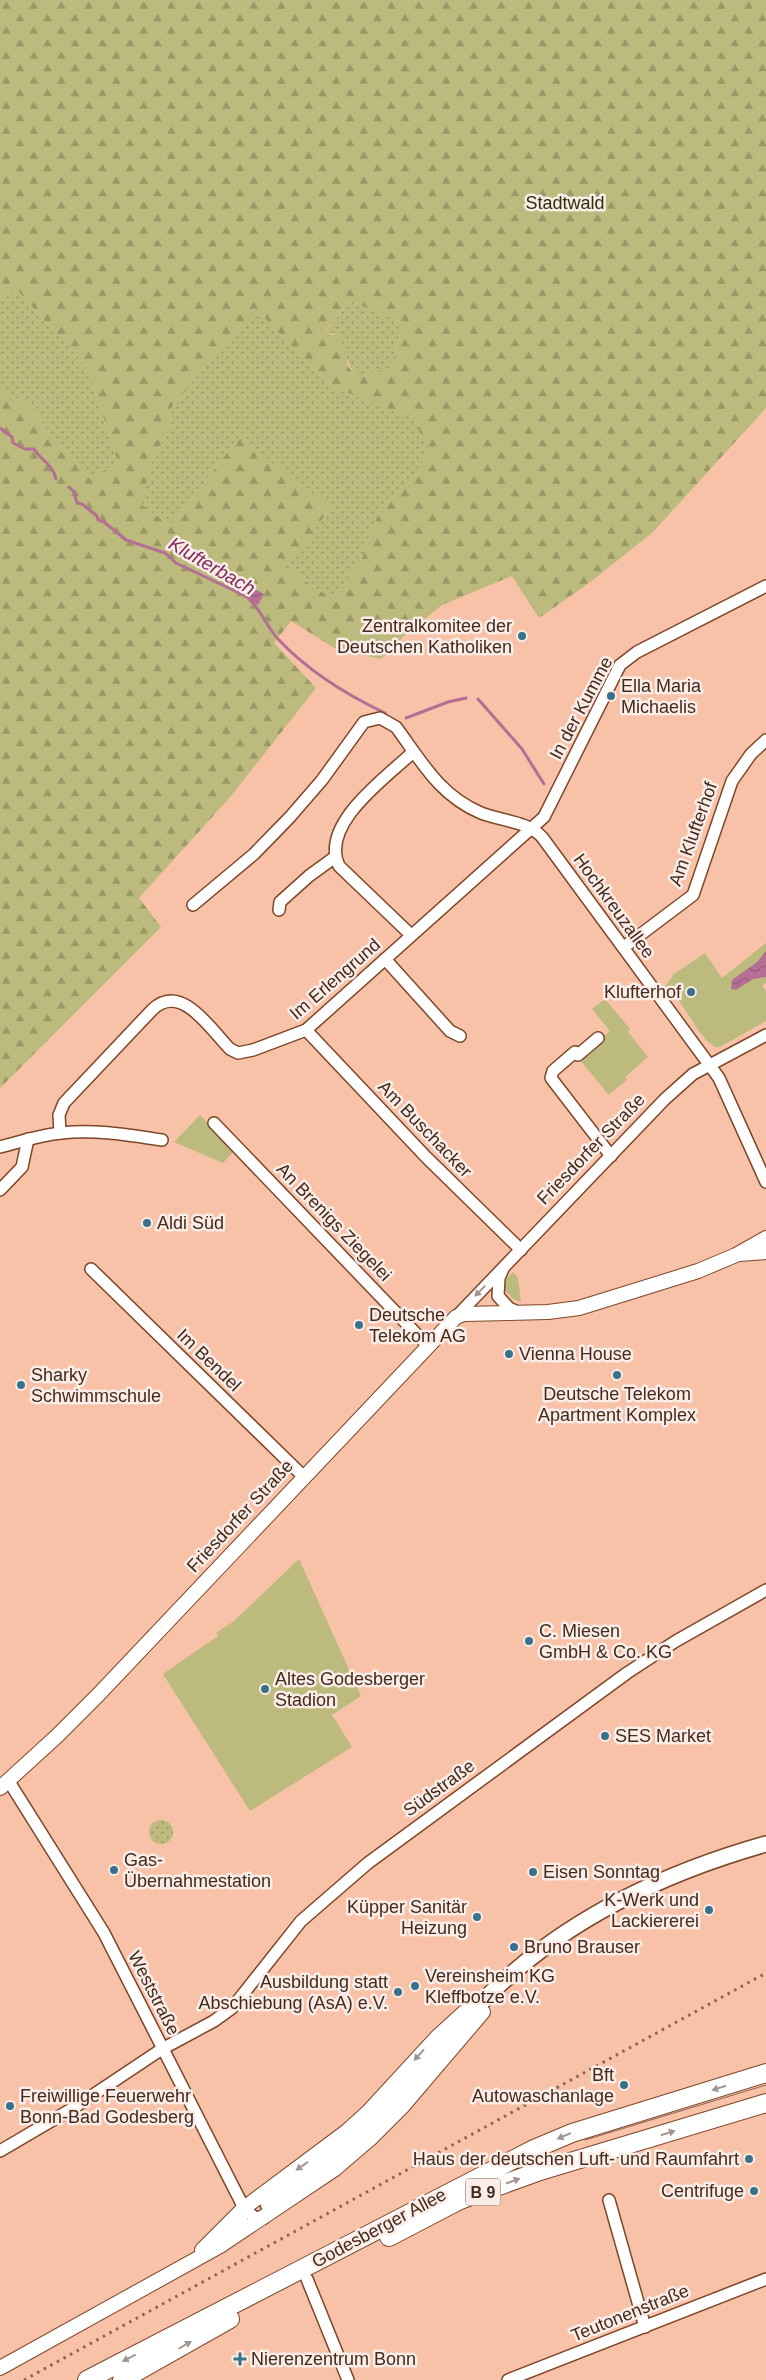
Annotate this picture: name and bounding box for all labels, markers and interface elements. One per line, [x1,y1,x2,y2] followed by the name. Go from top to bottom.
[525,193,605,213] park label: Stadtwald
[165,533,259,599] water label: Klufterbach
[337,616,512,657] place label: Zentralkomitee der Deutschen Katholiken
[516,630,528,642] marker: Zentralkomitee der Deutschen Katholiken
[546,653,616,763] street label: In der Kumme
[621,676,702,717] place label: Ella Maria Michaelis
[605,690,617,702] marker: Ella Maria Michaelis
[665,778,721,889] street label: Am Klufterhof
[569,850,659,962] street label: Hochkreuzallee
[286,934,384,1024] street label: Im Erlengrund
[604,982,682,1002] place label: Klufterhof
[685,986,697,998] marker: Klufterhof
[374,1077,476,1181] street label: Am Buschacker
[533,1090,649,1208] street label: Friesdorfer Straße
[273,1159,395,1285] street label: An Brenigs Ziegelei
[157,1213,224,1233] place label: Aldi Süd
[141,1217,153,1229] marker: Aldi Süd
[475,1285,487,1297] one-way arrow
[369,1305,466,1346] place label: Deutsche Telekom AG
[353,1319,365,1331] marker: Deutsche Telekom AG
[173,1325,245,1395] street label: Im Bendel
[519,1344,632,1364] place label: Vienna House
[503,1348,515,1360] marker: Vienna House
[31,1365,161,1406] place label: Sharky Schwimmschule
[611,1369,623,1381] marker: Deutsche Telekom Apartment Komplex
[15,1379,27,1391] marker: Sharky Schwimmschule
[538,1384,696,1425] place label: Deutsche Telekom Apartment Komplex
[183,1456,297,1576] street label: Friesdorfer Straße
[539,1621,672,1662] place label: C. Miesen GmbH & Co. KG
[523,1635,535,1647] marker: C. Miesen GmbH & Co. KG
[275,1669,425,1710] place label: Altes Godesberger Stadion
[259,1683,271,1695] marker: Altes Godesberger Stadion
[615,1726,711,1746] place label: SES Market
[599,1730,611,1742] marker: SES Market
[400,1756,478,1820] street label: Südstraße
[124,1850,271,1891] place label: Gas- Übernahmestation
[543,1862,660,1882] place label: Eisen Sonntag
[108,1864,120,1876] marker: Gas- Übernahmestation
[527,1866,539,1878] marker: Eisen Sonntag
[604,1890,699,1931] place label: K-Werk und Lackiererei
[347,1897,467,1938] place label: Küpper Sanitär Heizung
[703,1904,715,1916] marker: K-Werk und Lackiererei
[471,1911,483,1923] marker: Küpper Sanitär Heizung
[524,1937,640,1957] place label: Bruno Brauser
[508,1941,520,1953] marker: Bruno Brauser
[124,1948,184,2038] street label: Weststraße
[425,1966,555,2007] place label: Vereinsheim KG Kleffbotze e.V.
[199,1972,388,2013] place label: Ausbildung statt Abschiebung (AsA) e.V.
[409,1980,421,1992] marker: Vereinsheim KG Kleffbotze e.V.
[392,1986,404,1998] marker: Ausbildung statt Abschiebung (AsA) e.V.
[413,2048,425,2060] one-way arrow
[472,2065,614,2106] place label: Bft Autowaschanlage
[618,2079,630,2091] marker: Bft Autowaschanlage
[712,2084,727,2092] one-way arrow
[20,2086,194,2127] place label: Freiwillige Feuerwehr Bonn-Bad Godesberg
[4,2100,16,2112] marker: Freiwillige Feuerwehr Bonn-Bad Godesberg
[660,2128,675,2136] one-way arrow
[556,2132,571,2140] one-way arrow
[413,2149,739,2169] place label: Haus der deutschen Luft- und Raumfahrt
[743,2153,755,2165] marker: Haus der deutschen Luft- und Raumfahrt
[295,2161,309,2171] one-way arrow
[505,2177,520,2184] one-way arrow
[466,2178,500,2206] road number: B 9
[661,2181,744,2201] place label: Centrifuge
[308,2184,450,2272] street label: Godesberger Allee
[748,2185,760,2197] marker: Centrifuge
[568,2280,692,2346] street label: Teutonenstraße
[178,2341,193,2349] one-way arrow
[251,2349,416,2369] place label: Nierenzentrum Bonn
[233,2352,247,2366] marker: Nierenzentrum Bonn
[122,2354,136,2362] one-way arrow

